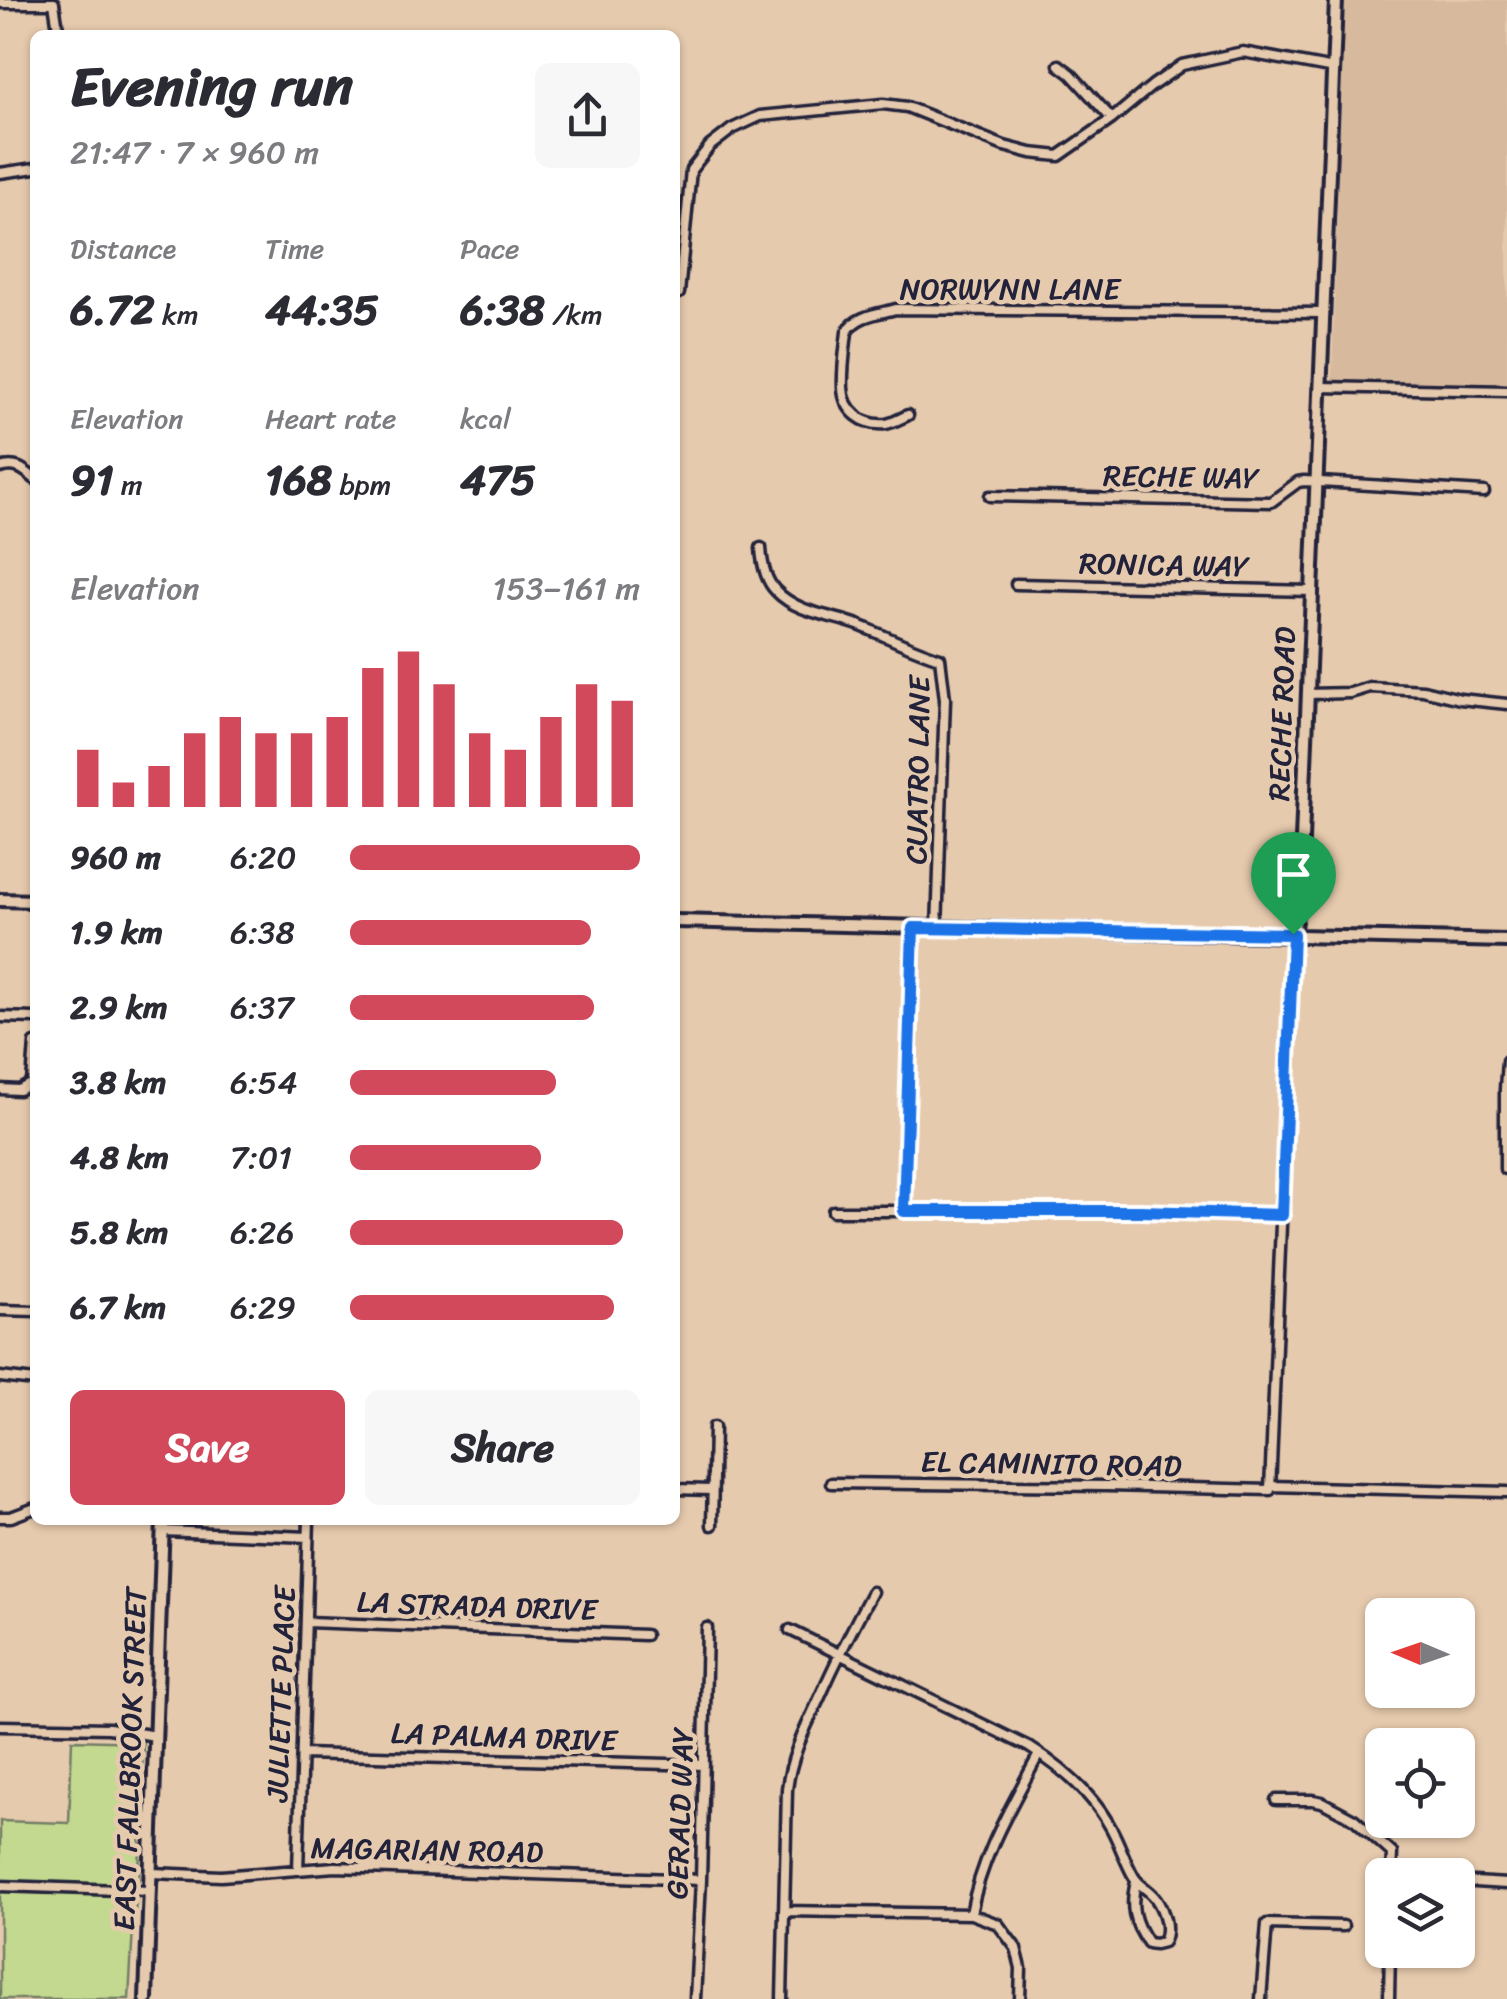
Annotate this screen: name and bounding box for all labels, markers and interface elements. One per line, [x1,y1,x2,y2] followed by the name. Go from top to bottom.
[70,38,353,135] text: Evening run
[535,63,640,168] button: share
[70,124,319,181] text: 21:47 · 7 × 960 m
[70,224,176,273] text: Distance
[265,224,324,273] text: Time
[460,224,519,273] text: Pace
[900,262,1123,316] street label: NORWYNN LANE
[70,273,155,347] text: 6.72
[265,273,379,347] text: 44:35
[460,273,545,347] text: 6:38
[155,290,198,339] text: km
[545,290,602,339] text: /km
[70,394,183,443] text: Elevation
[265,394,396,443] text: Heart rate
[460,394,511,443] text: kcal
[70,443,114,517] text: 91
[265,443,332,517] text: 168
[460,443,536,517] text: 475
[1102,449,1261,505] street label: RECHE WAY
[114,460,143,509] text: m
[332,460,391,509] text: bpm
[1078,537,1251,594] street label: RONICA WAY
[70,560,200,617] text: Elevation
[492,560,640,617] text: 153–161 m
[1252,626,1312,802] street label: RECHE ROAD
[889,673,947,865] street label: CUATRO LANE
[70,829,161,886] text: 960 m
[230,829,297,886] text: 6:20
[1251,832,1336,935] pin
[1266,847,1321,902] icon: arrive
[70,904,163,961] text: 1.9 km
[230,904,295,961] text: 6:38
[70,979,168,1036] text: 2.9 km
[230,979,294,1036] text: 6:37
[70,1054,166,1111] text: 3.8 km
[230,1054,297,1111] text: 6:54
[70,1129,169,1186] text: 4.8 km
[230,1129,292,1186] text: 7:01
[70,1204,168,1261] text: 5.8 km
[230,1204,294,1261] text: 6:26
[70,1279,166,1336] text: 6.7 km
[230,1279,296,1336] text: 6:29
[70,1390,345,1505] button: Save
[365,1390,640,1505] button: Share
[920,1435,1182,1493] street label: EL CAMINITO ROAD
[356,1575,600,1637] street label: LA STRADA DRIVE
[250,1583,312,1804] street label: JULIETTE PLACE
[97,1584,163,1932] street label: EAST FALLBROOK STREET
[1365,1598,1475,1708] north arrow
[1365,1598,1475,1968] map controls
[390,1706,620,1768] street label: LA PALMA DRIVE
[650,1726,710,1900] street label: GERALD WAY
[1365,1728,1475,1838] button: locate
[310,1821,544,1879] street label: MAGARIAN ROAD
[1365,1858,1475,1968] button: layers

